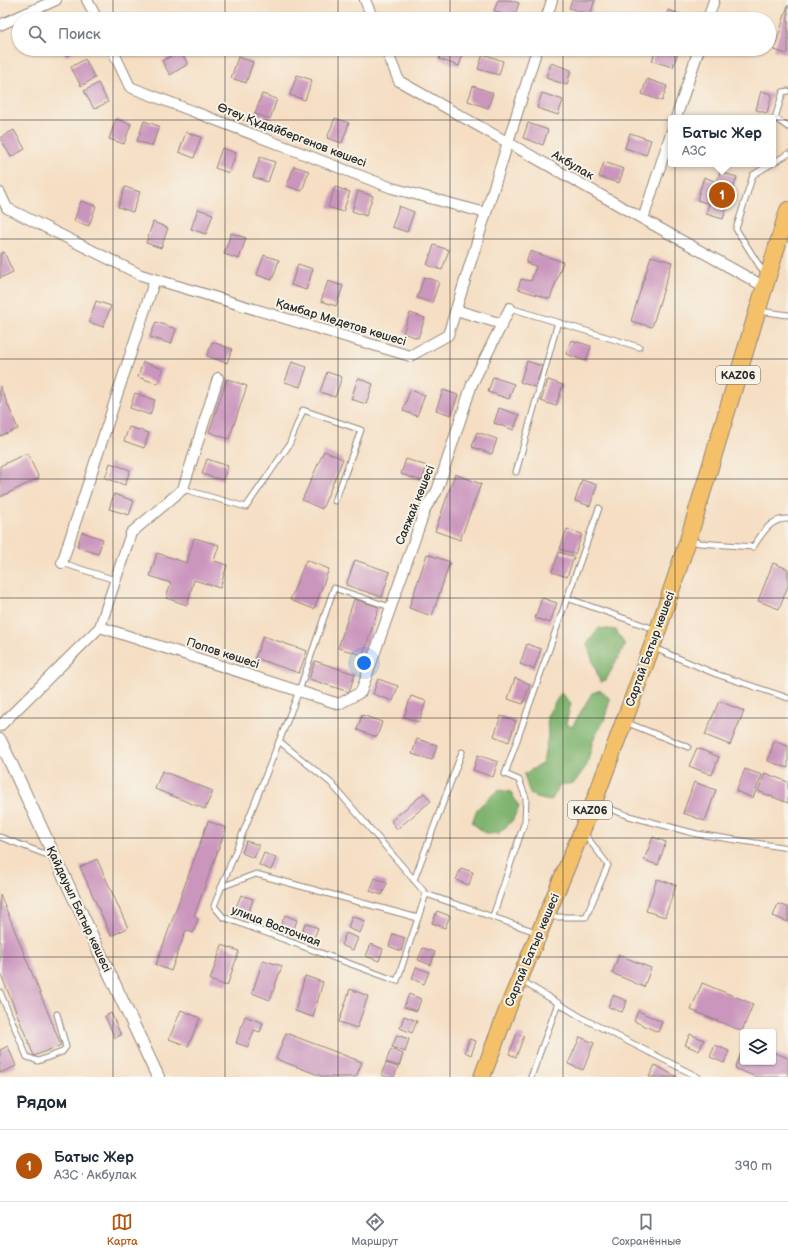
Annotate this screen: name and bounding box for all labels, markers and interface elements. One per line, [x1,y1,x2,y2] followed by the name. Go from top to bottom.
[12,12,776,56] search box
[26,23,48,45] icon: search
[58,25,101,44] text: Поиск
[215,100,369,171] street label: Өтеу Құдайбергенов көшесі
[668,115,776,167] popup
[682,124,762,143] text: Батыс Жер
[682,143,706,159] text: АЗС
[548,147,597,184] street label: Акбулак
[709,180,735,210] pin: 1
[274,295,408,350] street label: Қамбар Медетов көшесі
[716,366,760,384] road number: KАZ06
[393,463,438,547] street label: Саяжай көшесі
[623,589,678,709] street label: Сартай Батыр көшесі
[185,635,261,672] street label: Попов көшесі
[354,653,374,673] your location
[568,801,612,819] road number: KАZ06
[43,844,114,975] street label: Қайдауыл Батыр көшесі
[502,891,563,1009] street label: Сартай Батыр көшесі
[229,903,323,951] street label: улица Восточная
[740,1029,776,1065] map controls
[740,1029,776,1065] button: layers
[16,1093,67,1113] text: Рядом
[54,1148,134,1167] text: Батыс Жер
[26,1158,32,1174] text: 1
[735,1158,772,1174] text: 390 m
[54,1167,137,1183] text: АЗС · Акбулак
[107,1211,138,1248] tab: Карта
[351,1211,398,1248] tab: Маршрут
[612,1211,681,1248] tab: Сохранённые

